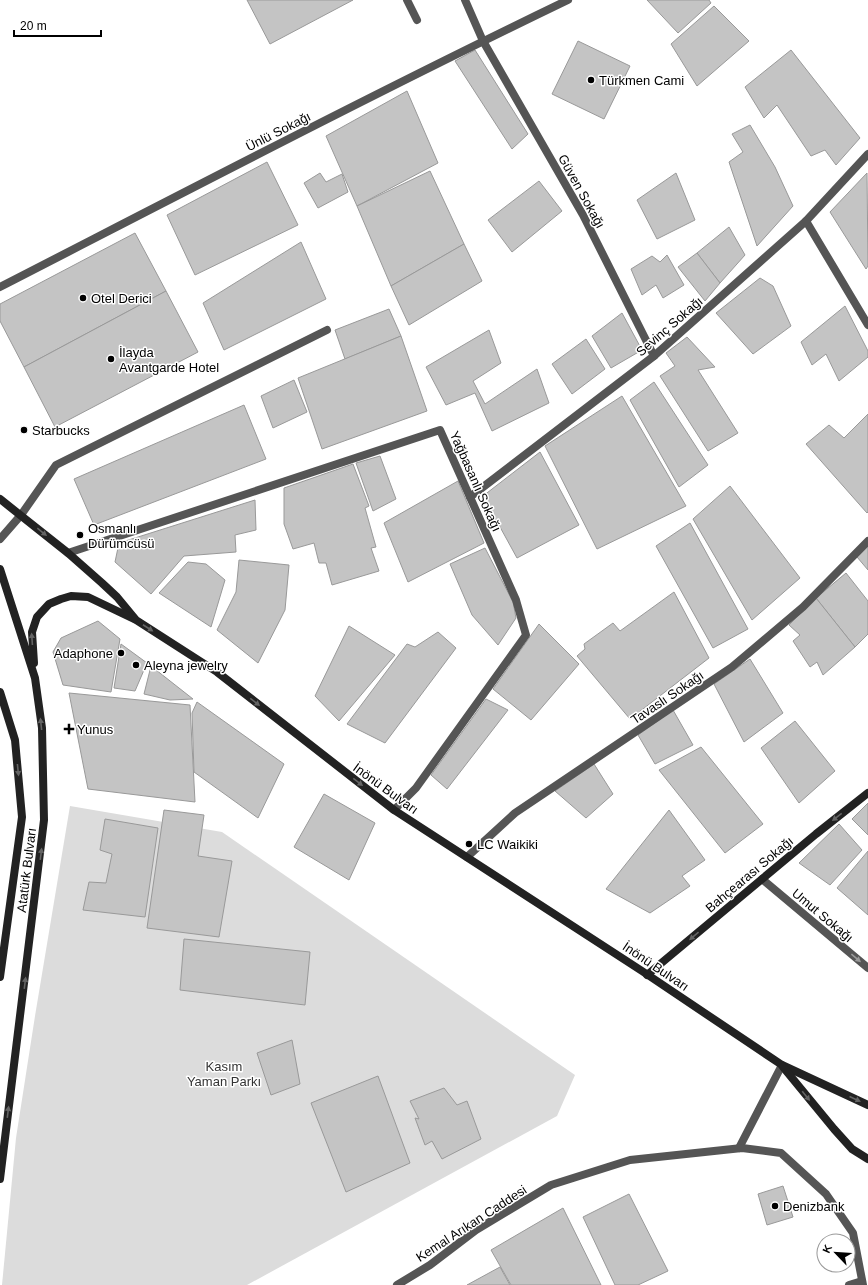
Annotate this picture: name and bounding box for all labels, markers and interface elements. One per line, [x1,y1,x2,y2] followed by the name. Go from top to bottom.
[14,12,101,38] scale bar
[20,19,47,33] text: 20 m
[599,73,684,88] place label: Türkmen Cami
[586,75,596,85] marker: Türkmen Cami
[243,109,313,154] street label: Ünlü Sokağı
[555,152,608,231] street label: Güven Sokağı
[91,291,152,306] place label: Otel Derici
[78,293,88,303] marker: Otel Derici
[633,293,706,359] street label: Sevinç Sokağı
[119,345,219,375] place label: İlayda Avantgarde Hotel
[106,354,116,364] marker: İlayda Avantgarde Hotel
[32,423,90,438] place label: Starbucks
[19,425,29,435] marker: Starbucks
[447,429,504,534] street label: Yağbasanlı Sokağı
[88,521,154,551] place label: Osmanlı Dürümcüsü
[36,528,47,536] one-way arrow
[75,530,85,540] marker: Osmanlı Dürümcüsü
[143,624,153,632] one-way arrow
[29,633,36,645] one-way arrow
[54,646,113,661] place label: Adaphone
[116,648,126,658] marker: Adaphone
[144,658,228,673] place label: Aleyna jewelry
[131,660,141,670] marker: Aleyna jewelry
[628,668,707,727] street label: Tavaslı Sokağı
[249,698,260,706] one-way arrow
[38,718,44,730] one-way arrow
[77,722,114,737] place label: Yunus
[64,724,74,734] marker: Yunus
[350,760,421,817] street label: İnönü Bulvarı
[14,764,21,776] one-way arrow
[352,778,363,786] one-way arrow
[832,813,843,821] one-way arrow
[14,827,39,913] street label: Atatürk Bulvarı
[702,833,796,915] street label: Bahçearası Sokağı
[477,837,538,852] place label: LC Waikiki
[464,839,474,849] marker: LC Waikiki
[38,848,44,860] one-way arrow
[789,885,856,945] street label: Umut Sokağı
[689,931,699,940] one-way arrow
[620,939,692,994] street label: İnönü Bulvarı
[851,954,861,963] one-way arrow
[21,977,28,989] one-way arrow
[187,1059,261,1089] park label: Kasım Yaman Parkı
[802,1090,810,1101] one-way arrow
[849,1096,861,1102] one-way arrow
[5,1106,11,1118] one-way arrow
[413,1182,529,1265] street label: Kemal Arıkan Caddesi
[783,1199,845,1214] place label: Denizbank
[770,1201,780,1211] marker: Denizbank
[816,1233,856,1273] north arrow
[820,1243,834,1255] text: K

